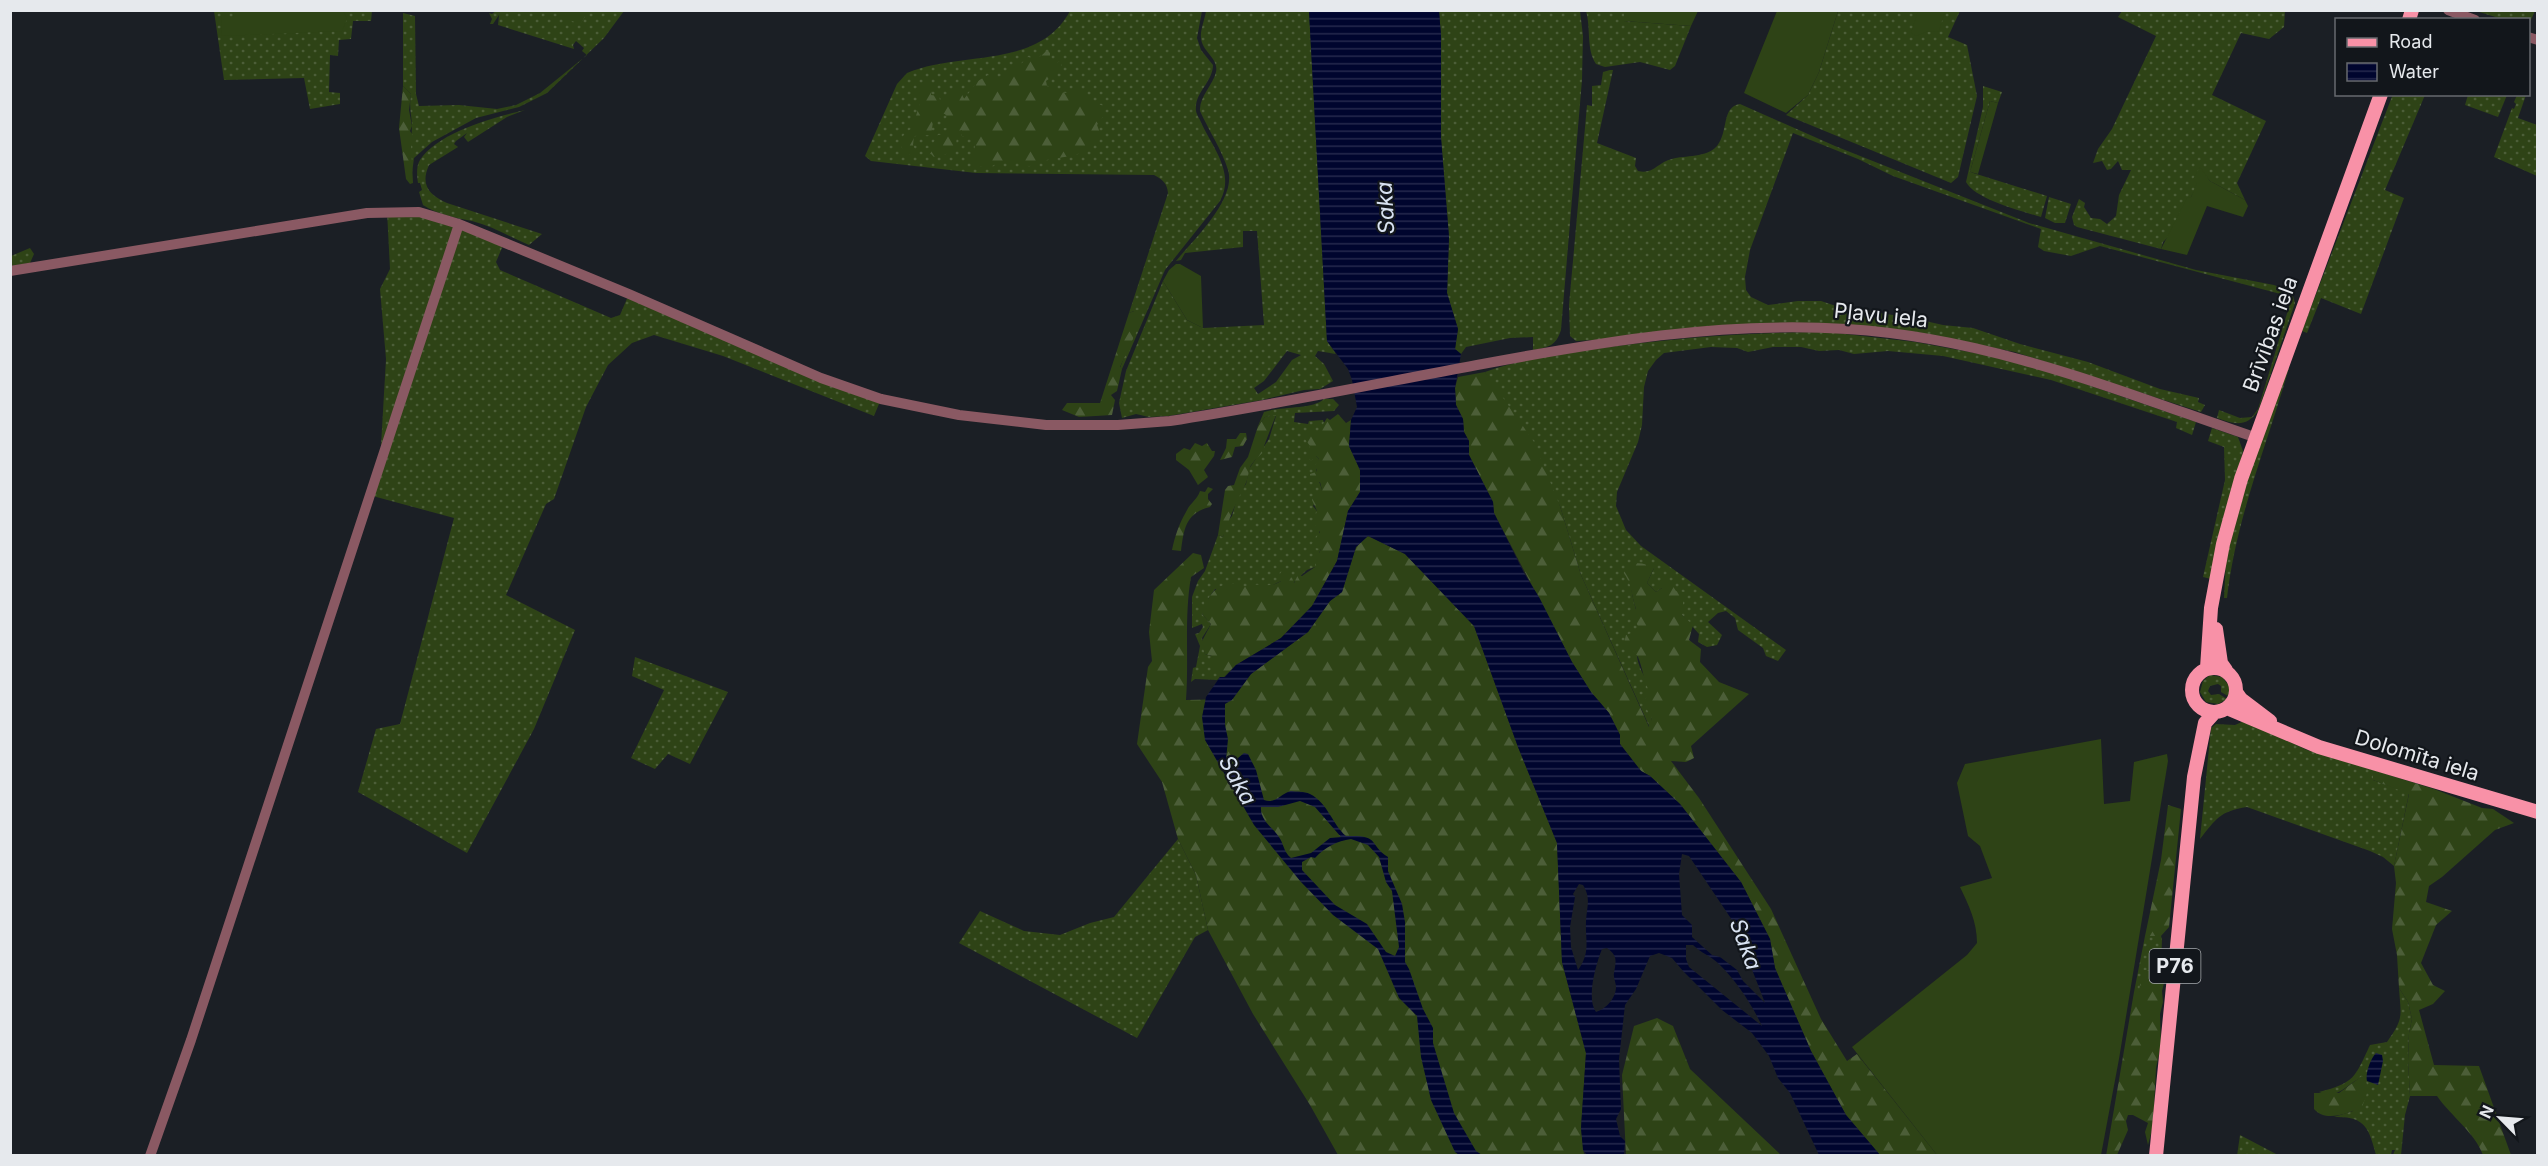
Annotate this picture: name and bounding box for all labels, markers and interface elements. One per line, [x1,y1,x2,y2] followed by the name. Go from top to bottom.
[2335,18,2530,96] legend
[2389,31,2432,52] text: Road
[2389,61,2439,82] text: Water
[1371,181,1399,235] water label: Saka
[2238,273,2302,395] street label: Brīvības iela
[1833,298,1929,333] street label: Pļavu iela
[2352,724,2482,786] street label: Dolomīta iela
[1214,751,1262,809] water label: Saka
[1725,915,1767,973] water label: Saka
[2150,949,2200,983] road number: P76
[2470,1088,2530,1148] north arrow
[2475,1102,2498,1121] text: N

